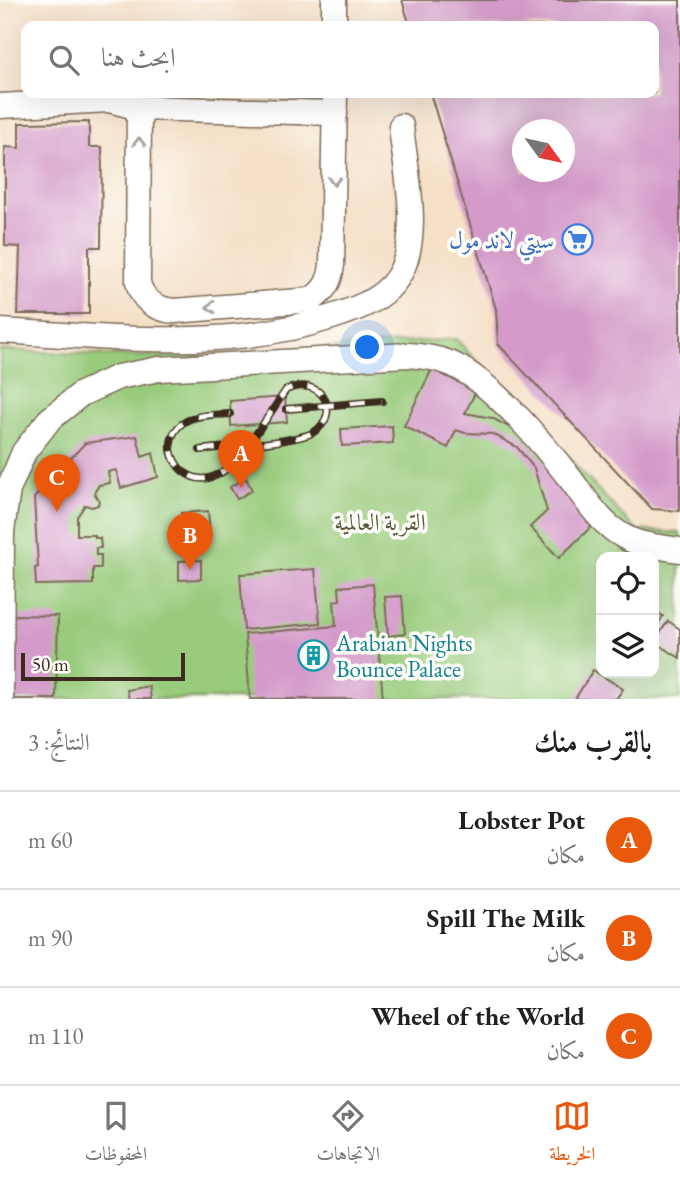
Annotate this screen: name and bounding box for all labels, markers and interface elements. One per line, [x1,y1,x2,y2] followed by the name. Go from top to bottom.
[21,21,659,98] search box
[101,40,176,74] text: ابحث هنا
[45,41,83,79] icon: search
[512,119,575,182] north arrow
[131,136,147,147] one-way arrow
[326,177,342,187] one-way arrow
[560,223,594,257] supermarket icon: سيتي لاند مول
[449,225,554,261] place label: سيتي لاند مول
[205,300,217,315] one-way arrow
[350,330,384,364] your location
[218,430,264,488] pin: A
[34,454,80,512] pin: C
[334,507,426,537] park label: القرية العالمية
[167,512,213,570] pin: B
[596,552,659,678] map controls
[596,552,659,615] button: locate
[596,615,659,678] button: layers
[335,628,473,684] place label: Arabian Nights Bounce Palace
[296,639,330,673] building icon: Arabian Nights Bounce Palace
[21,650,186,682] scale bar
[32,652,69,677] text: 50 m
[534,722,652,761] text: بالقرب منك
[28,727,90,757] text: النتائج: 3
[458,803,585,837] text: Lobster Pot
[28,825,73,855] text: 60 m
[621,825,637,855] text: A
[546,840,585,870] text: مكان
[426,901,585,935] text: Spill The Milk
[28,923,73,953] text: 90 m
[622,923,636,953] text: B
[546,938,585,968] text: مكان
[371,999,585,1033] text: Wheel of the World
[28,1021,84,1051] text: 110 m
[621,1021,637,1051] text: C
[546,1036,585,1066] text: مكان
[85,1097,147,1172] tab: المحفوظات
[316,1097,380,1172] tab: الاتجاهات
[549,1097,595,1172] tab: الخريطة

